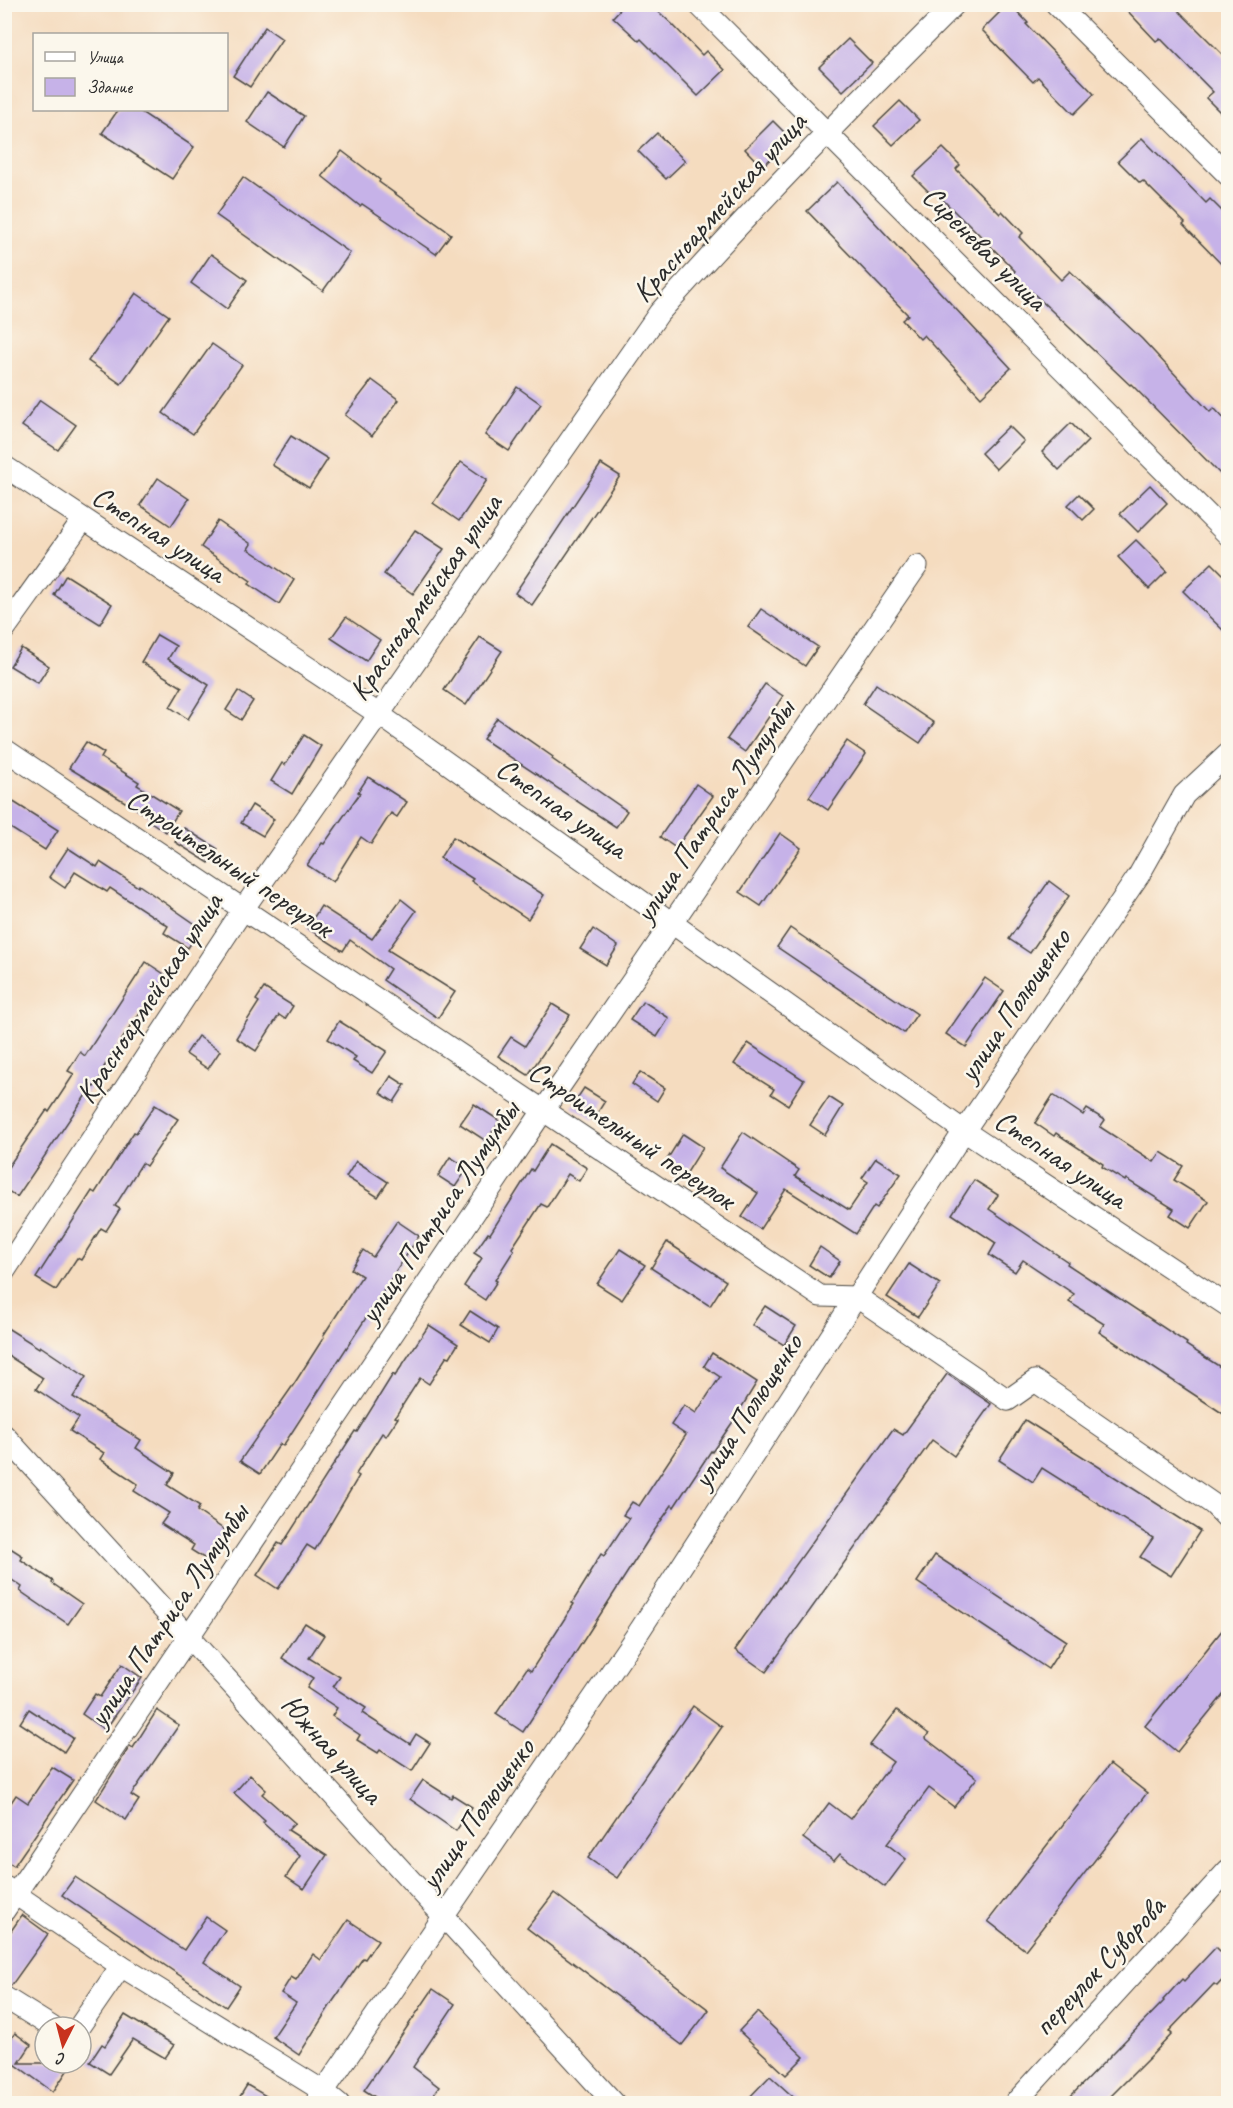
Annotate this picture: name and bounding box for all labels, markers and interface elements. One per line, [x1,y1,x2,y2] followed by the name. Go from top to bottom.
[33,33,228,111] legend
[87,46,124,68] text: Улица
[87,76,133,98] text: Здание
[623,102,816,310] street label: Красноармейская улица
[914,177,1057,320] street label: Сиреневая улица
[85,477,235,593] street label: Степная улица
[340,485,511,708] street label: Красноармейская улица
[624,690,804,932] street label: улица Патриса Лумумбы
[489,749,637,869] street label: Степная улица
[119,780,343,948] street label: Строительный переулок
[67,884,232,1110] street label: Красноармейская улица
[948,920,1080,1090] street label: улица Полющенко
[521,1052,745,1220] street label: Строительный переулок
[349,1091,529,1333] street label: улица Патриса Лумумбы
[988,1101,1137,1219] street label: Степная улица
[682,1326,812,1497] street label: улица Полющенко
[78,1494,258,1736] street label: улица Патриса Лумумбы
[273,1686,393,1813] street label: Южная улица
[410,1730,544,1899] street label: улица Полющенко
[1025,1887,1175,2044] street label: переулок Суворова
[33,2015,93,2075] north arrow
[54,2048,66,2069] text: С

